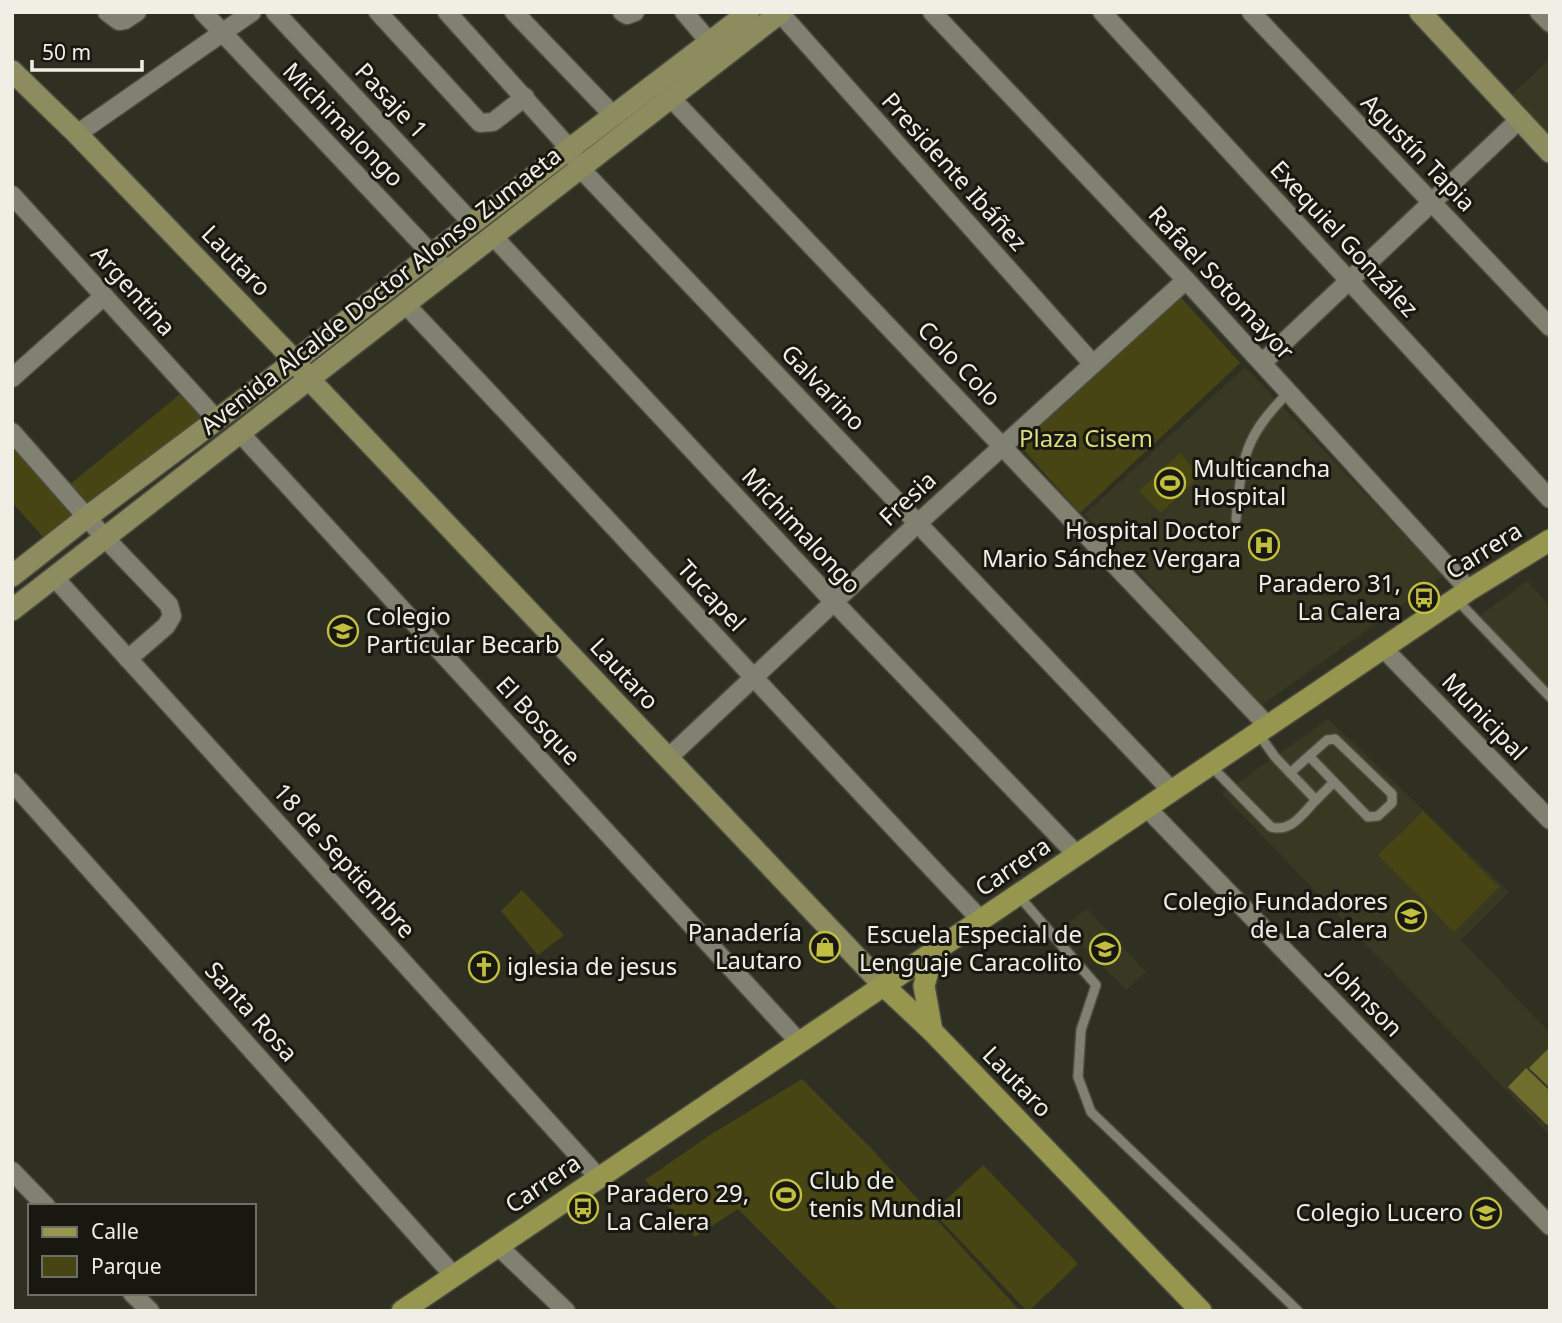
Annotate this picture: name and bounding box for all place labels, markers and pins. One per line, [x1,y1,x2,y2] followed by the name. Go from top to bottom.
[1193,451,1330,512] place label: Multicancha Hospital
[1153,466,1187,500] sports icon: Multicancha Hospital
[982,513,1241,574] place label: Hospital Doctor Mario Sánchez Vergara
[1247,528,1281,562] hospital icon: Hospital Doctor Mario Sánchez Vergara
[1258,566,1401,627] place label: Paradero 31, La Calera
[1407,581,1441,615] bus stop icon: Paradero 31, La Calera
[366,599,560,660] place label: Colegio Particular Becarb
[326,614,360,648] school or university icon: Colegio Particular Becarb
[1163,884,1388,945] place label: Colegio Fundadores de La Calera
[1394,899,1428,933] school or university icon: Colegio Fundadores de La Calera
[688,915,802,976] place label: Panadería Lautaro
[859,917,1082,978] place label: Escuela Especial de Lenguaje Caracolito
[808,930,842,964] shop icon: Panadería Lautaro
[1088,932,1122,966] school or university icon: Escuela Especial de Lenguaje Caracolito
[507,949,677,982] place label: iglesia de jesus
[467,950,501,984] church icon: iglesia de jesus
[809,1163,962,1224] place label: Club de tenis Mundial
[606,1176,749,1237] place label: Paradero 29, La Calera
[769,1178,803,1212] sports icon: Club de tenis Mundial
[566,1191,600,1225] bus stop icon: Paradero 29, La Calera
[1295,1195,1463,1228] place label: Colegio Lucero
[1469,1196,1503,1230] school or university icon: Colegio Lucero

